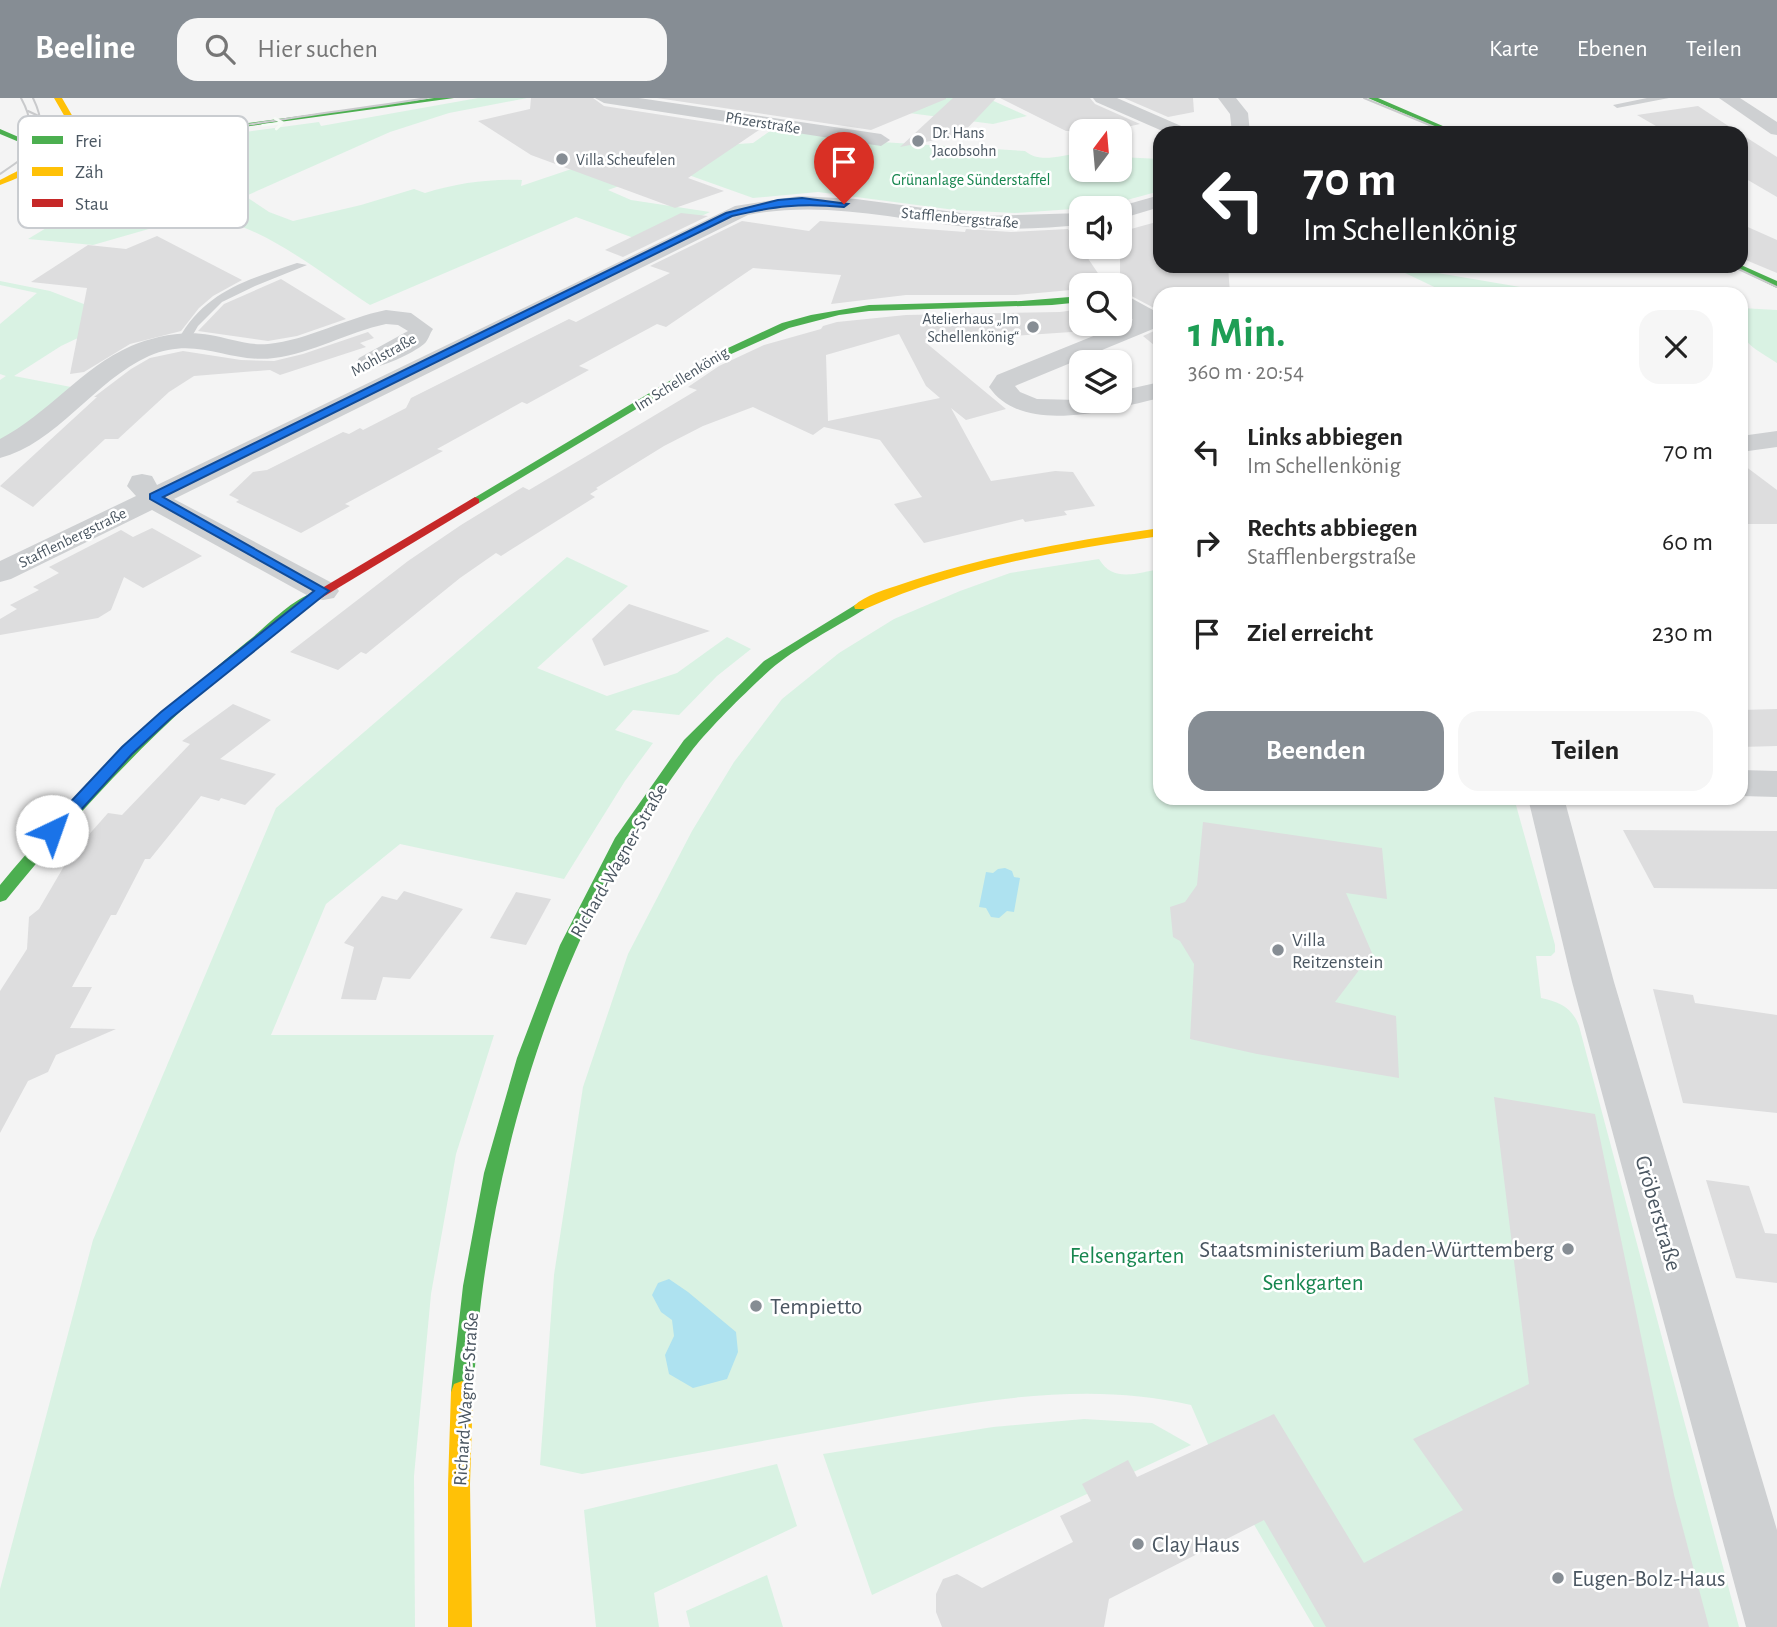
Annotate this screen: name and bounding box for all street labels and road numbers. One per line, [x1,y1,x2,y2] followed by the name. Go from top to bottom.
[724,109,802,137] street label: Pfizerstraße
[901,205,1019,231] street label: Stafflenbergstraße
[348,330,419,379] street label: Mohlstraße
[632,344,731,414] street label: Im Schellenkönig
[16,505,129,571] street label: Stafflenbergstraße
[568,781,671,941] street label: Richard-Wagner-Straße
[1630,1153,1685,1274] street label: Gröberstraße
[451,1312,482,1487] street label: Richard-Wagner-Straße

